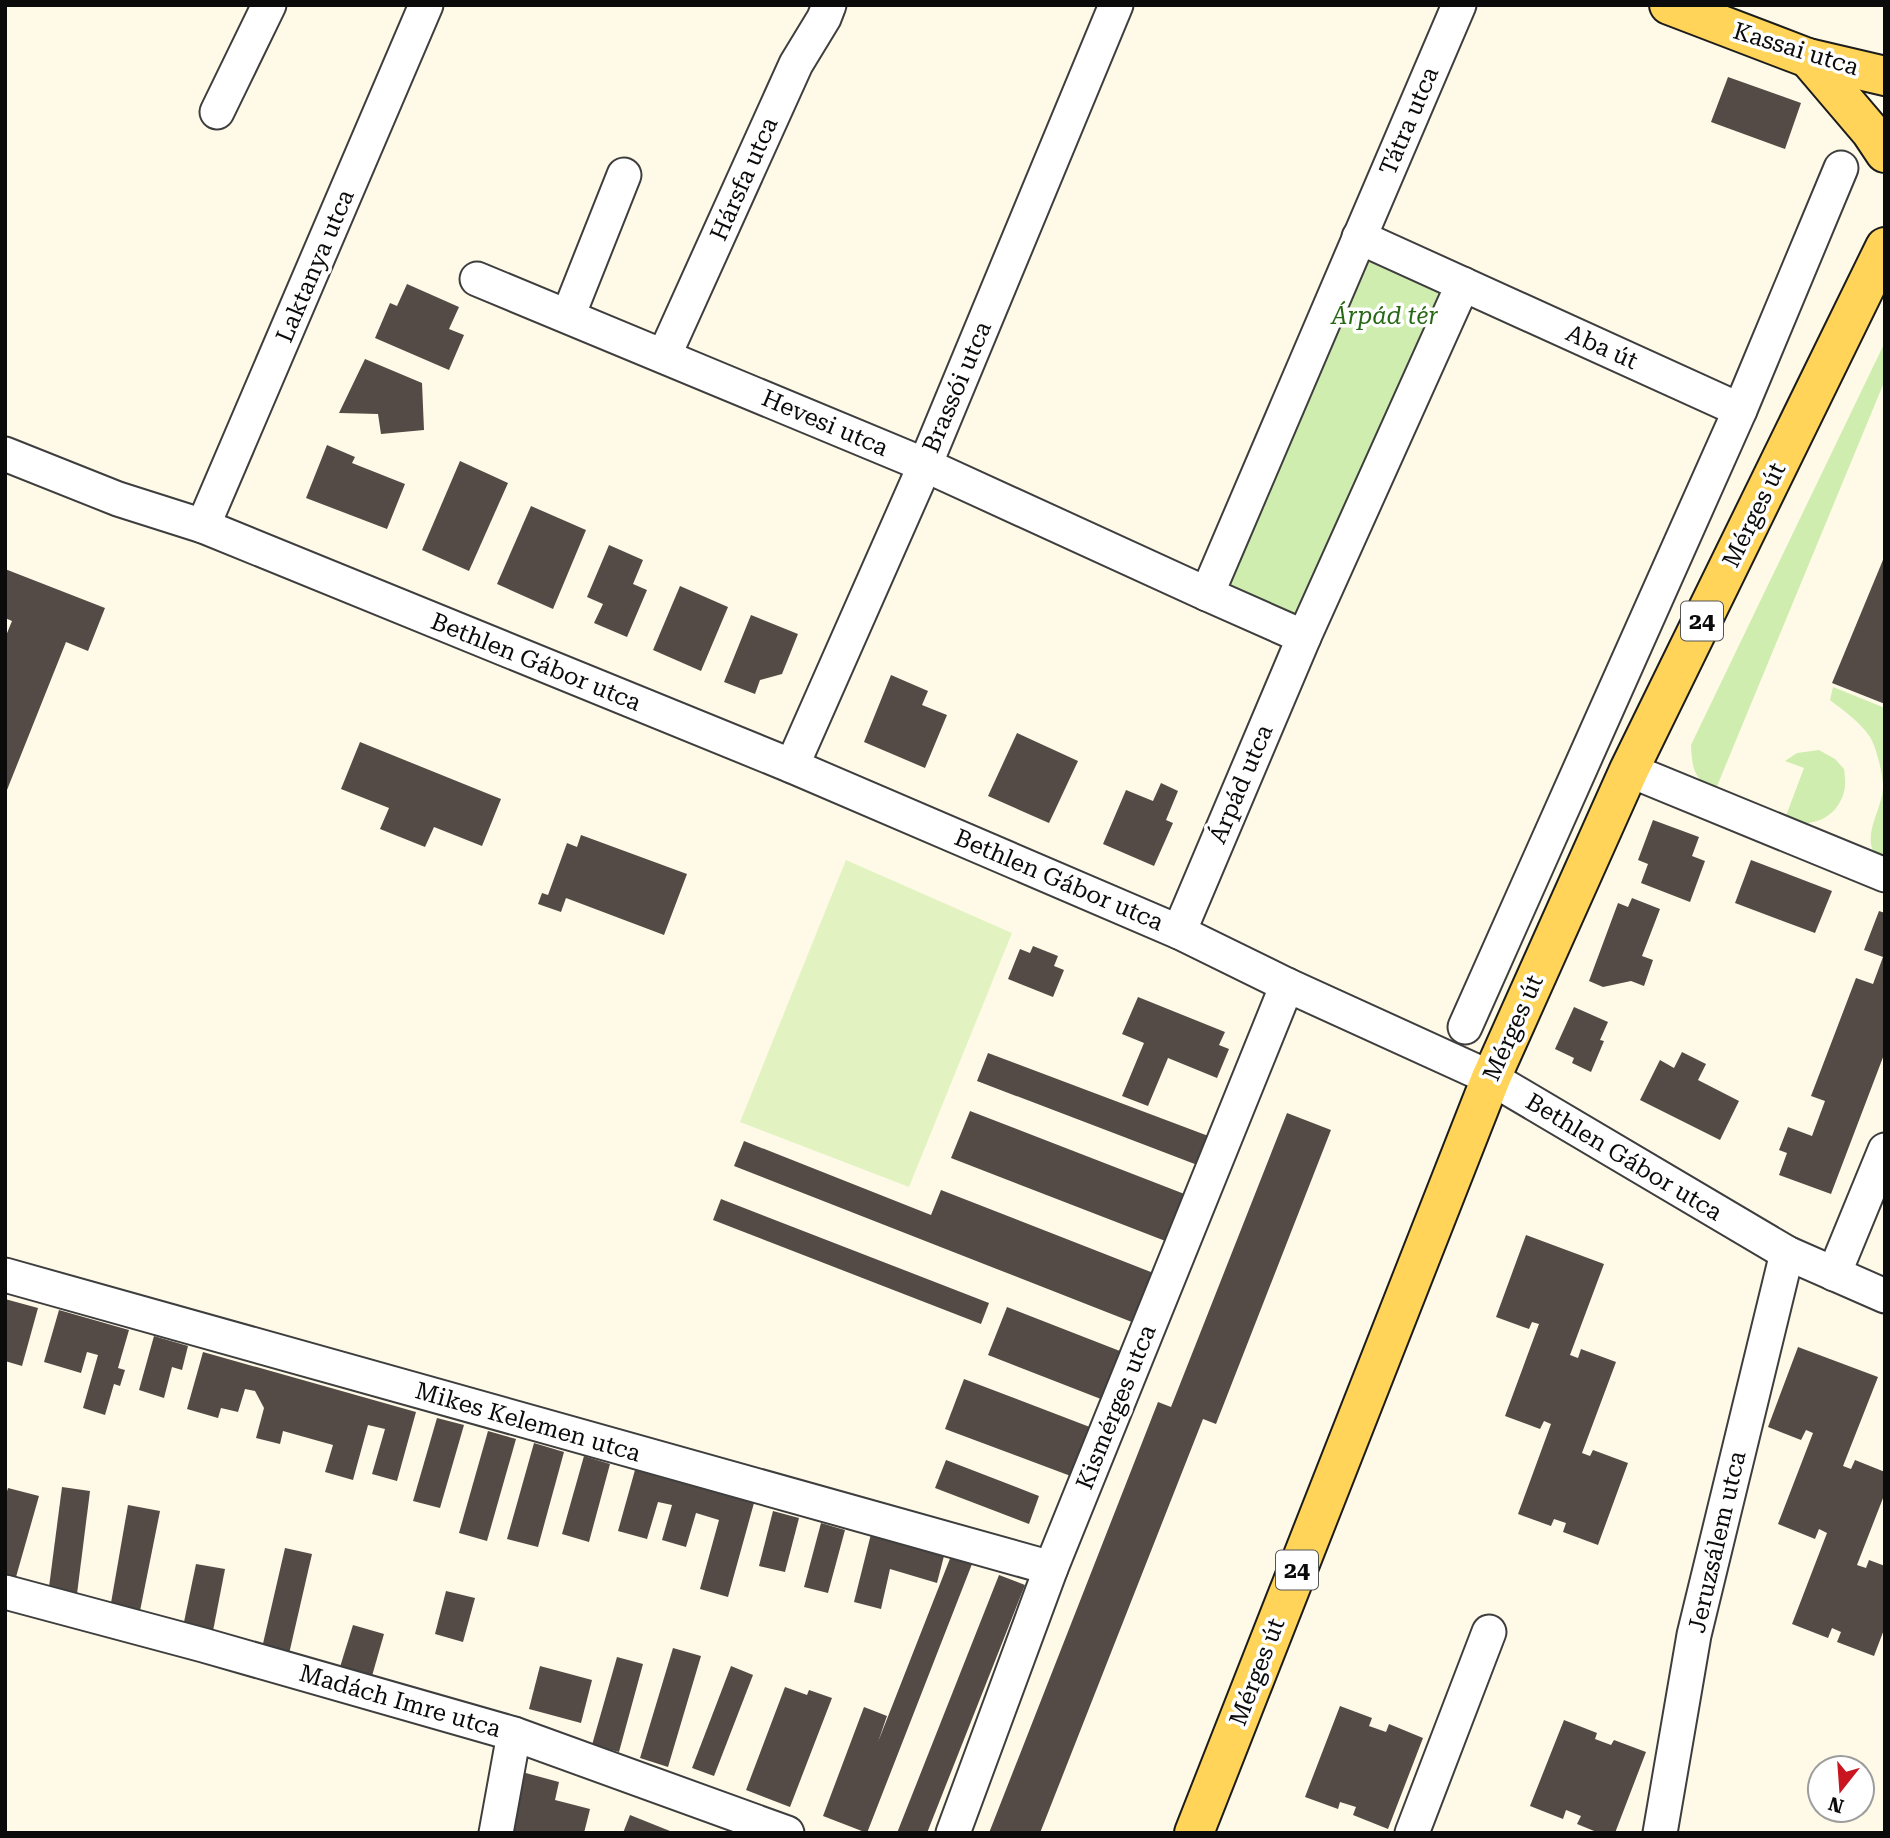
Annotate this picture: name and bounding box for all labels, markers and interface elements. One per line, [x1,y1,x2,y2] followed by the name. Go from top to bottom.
[1730,17,1862,81] street label: Kassai utca
[1374,63,1444,179] street label: Tátra utca
[704,113,784,245] street label: Hársfa utca
[270,185,360,347] street label: Laktanya utca
[1330,301,1438,330] park label: Árpád tér
[917,317,997,457] street label: Brassói utca
[1562,319,1642,375] street label: Aba út
[758,384,892,462] street label: Hevesi utca
[1717,458,1791,572] street label: Mérges út
[1681,601,1723,640] road number: 24
[427,607,645,717] street label: Bethlen Gábor utca
[1202,720,1279,848] street label: Árpád utca
[950,823,1168,937] street label: Bethlen Gábor utca
[1477,971,1549,1085] street label: Mérges út
[1521,1087,1727,1227] street label: Bethlen Gábor utca
[1070,1321,1162,1493] street label: Kismérges utca
[412,1376,644,1468] street label: Mikes Kelemen utca
[1682,1448,1752,1636] street label: Jeruzsálem utca
[1276,1550,1318,1590] road number: 24
[1224,1614,1290,1730] street label: Mérges út
[296,1659,504,1743] street label: Madách Imre utca
[1806,1754,1876,1824] north arrow
[1825,1792,1847,1818] text: N

